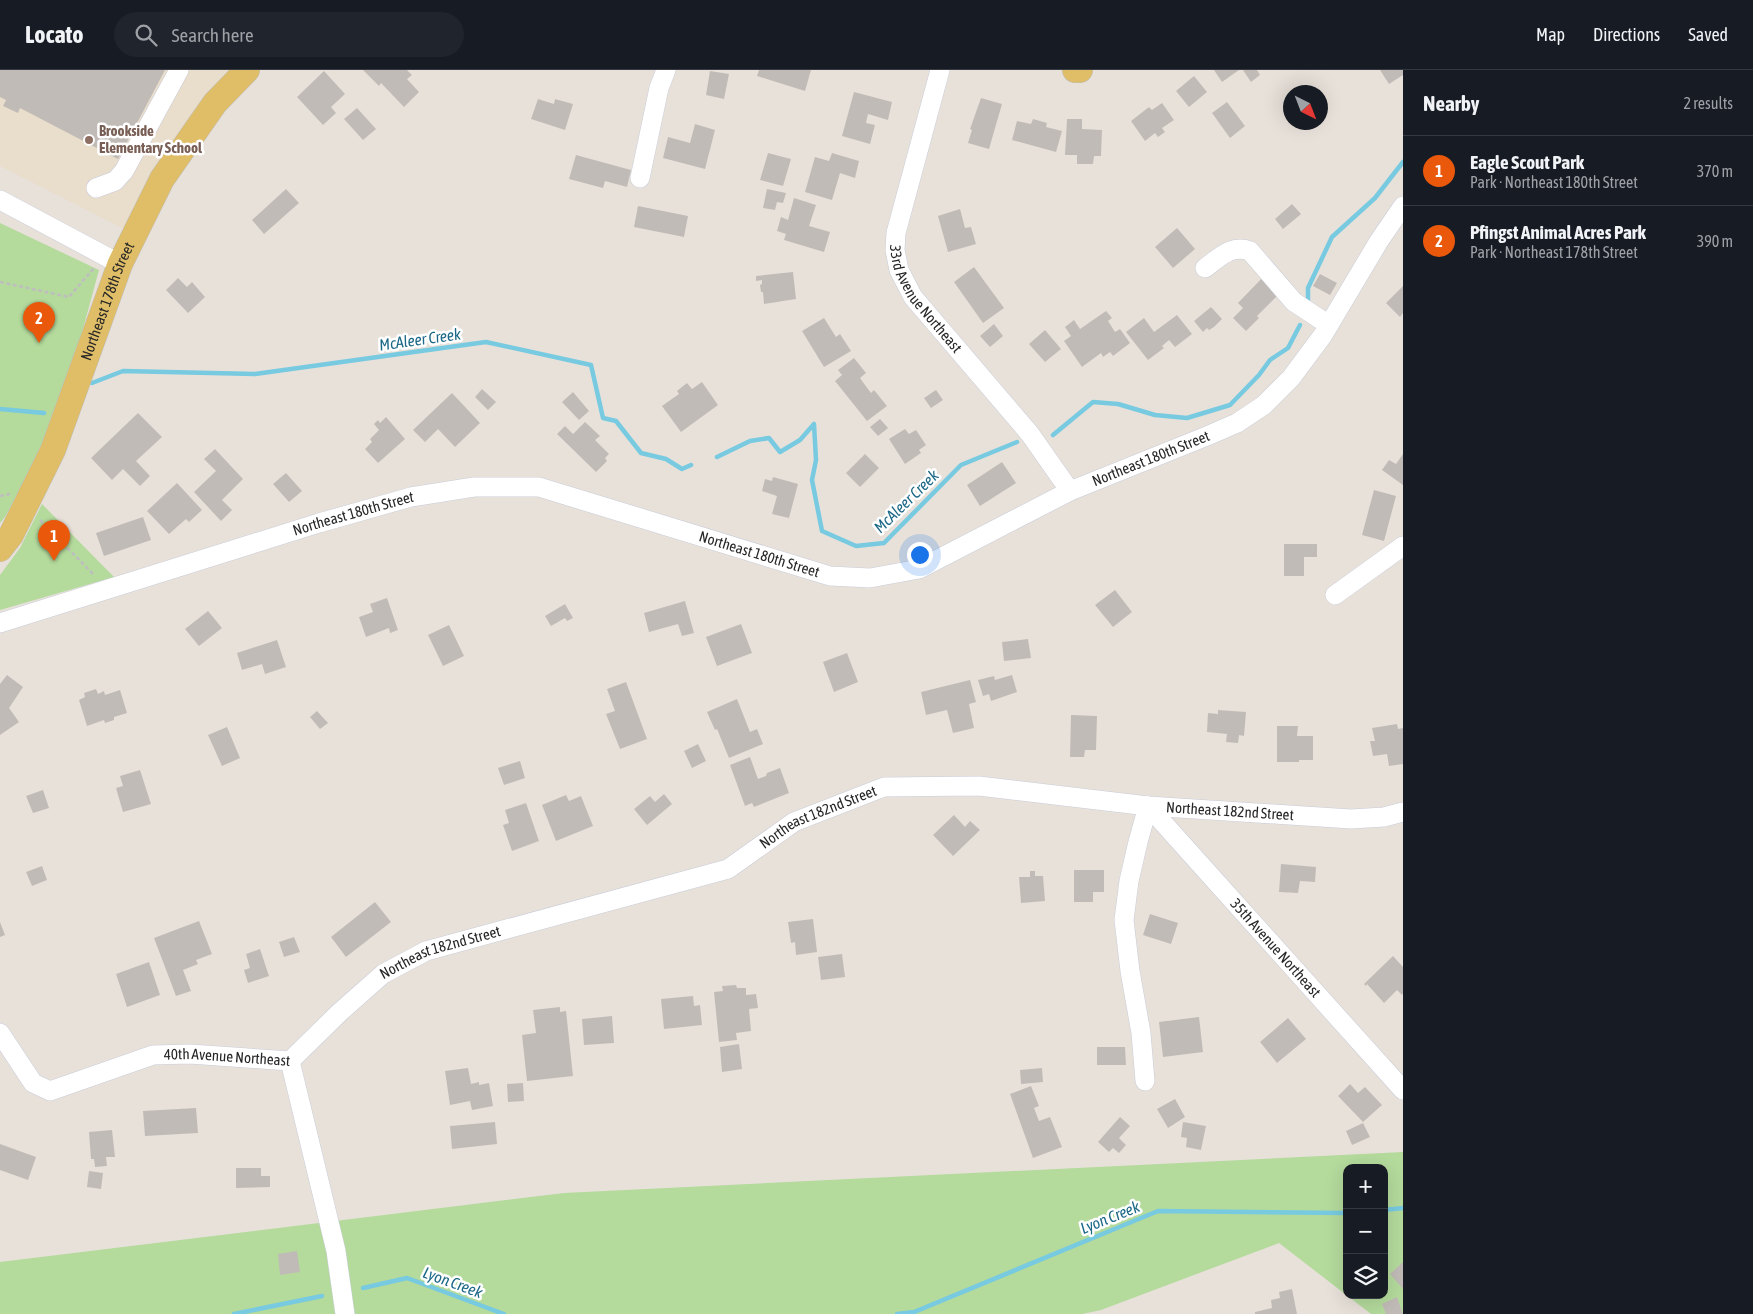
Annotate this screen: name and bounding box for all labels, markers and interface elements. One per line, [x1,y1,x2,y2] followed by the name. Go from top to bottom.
[114,12,464,57] search box
[25,21,84,48] text: Locato
[132,21,160,49] icon: search
[172,24,254,46] text: Search here
[1536,24,1565,45] text: Map
[1593,24,1660,45] text: Directions
[1688,24,1728,45] text: Saved
[1283,85,1328,130] north arrow
[1423,91,1479,115] text: Nearby
[1683,94,1733,112] text: 2 results
[99,122,203,156] place label: Brookside Elementary School
[83,134,95,146] marker: Brookside Elementary School
[1470,151,1584,173] text: Eagle Scout Park
[1435,162,1443,180] text: 1
[1697,162,1733,180] text: 370 m
[1470,173,1638,191] text: Park · Northeast 180th Street
[1470,221,1646,243] text: Pfingst Animal Acres Park
[1435,232,1443,250] text: 2
[1697,232,1733,250] text: 390 m
[77,239,137,363] street label: Northeast 178th Street
[1470,243,1638,261] text: Park · Northeast 178th Street
[887,244,966,356] street label: 33rd Avenue Northeast
[23,302,55,343] pin: 2
[378,324,463,354] water label: McAleer Creek
[1089,427,1212,489] street label: Northeast 180th Street
[870,465,943,536] water label: McAleer Creek
[291,488,415,539] street label: Northeast 180th Street
[38,520,70,561] pin: 1
[697,527,822,580] street label: Northeast 180th Street
[907,542,933,568] your location
[756,782,879,852] street label: Northeast 182nd Street
[1166,798,1294,823] street label: Northeast 182nd Street
[1227,895,1325,1001] street label: 35th Avenue Northeast
[377,922,502,982] street label: Northeast 182nd Street
[164,1045,291,1069] street label: 40th Avenue Northeast
[1343,1164,1388,1299] map controls
[1343,1164,1388,1209] button: +
[1078,1197,1144,1238] water label: Lyon Creek
[1343,1209,1388,1254] button: −
[1343,1254,1388,1299] button: layers
[420,1263,486,1302] water label: Lyon Creek

